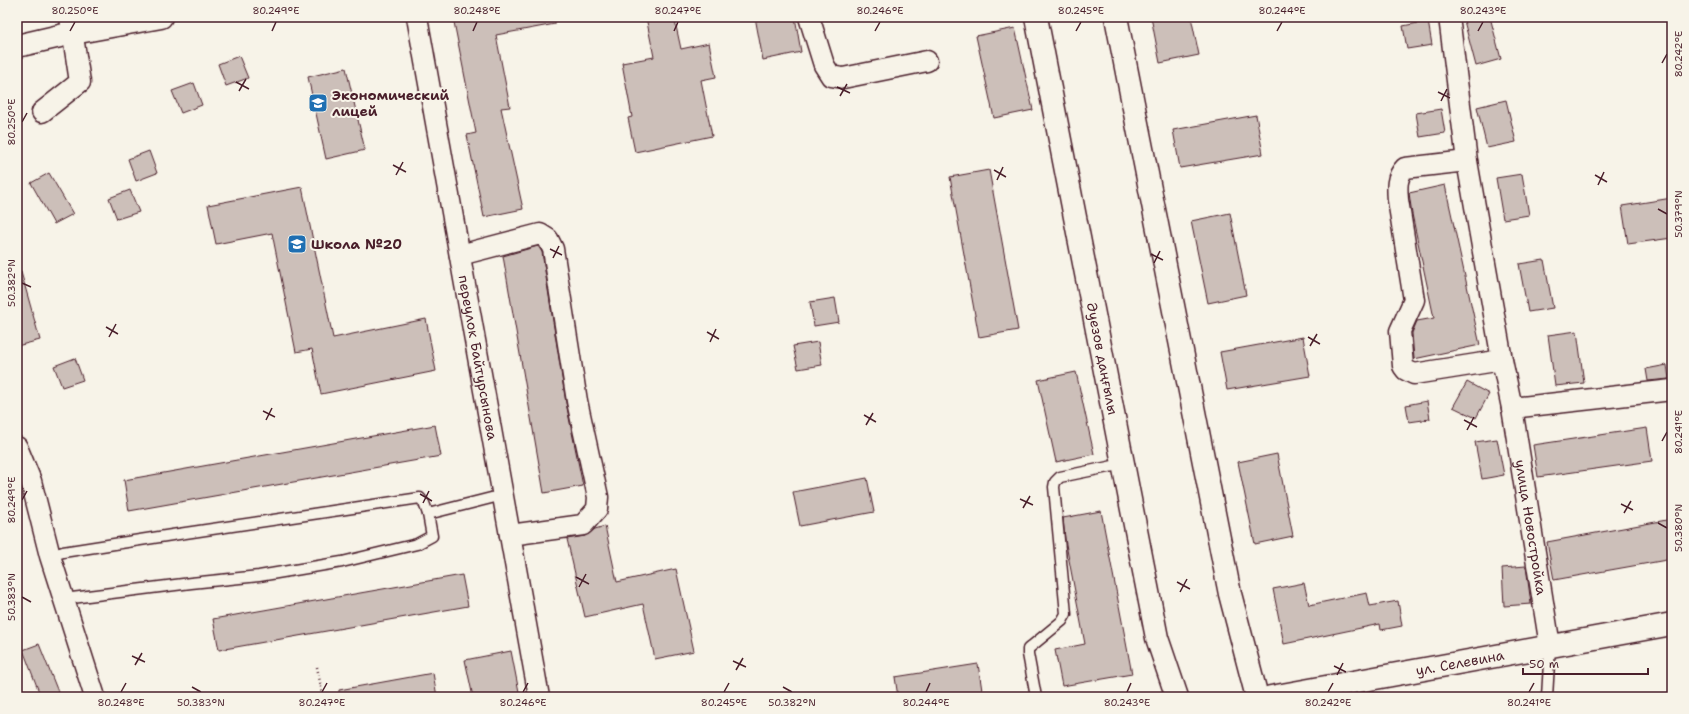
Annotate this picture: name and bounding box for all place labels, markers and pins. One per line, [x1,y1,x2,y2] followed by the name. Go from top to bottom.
[332,86,450,120] place label: Экономический лицей
[307,92,329,114] school or university icon: Экономический лицей
[286,233,308,255] school or university icon: Школа №20
[311,235,402,253] place label: Школа №20

